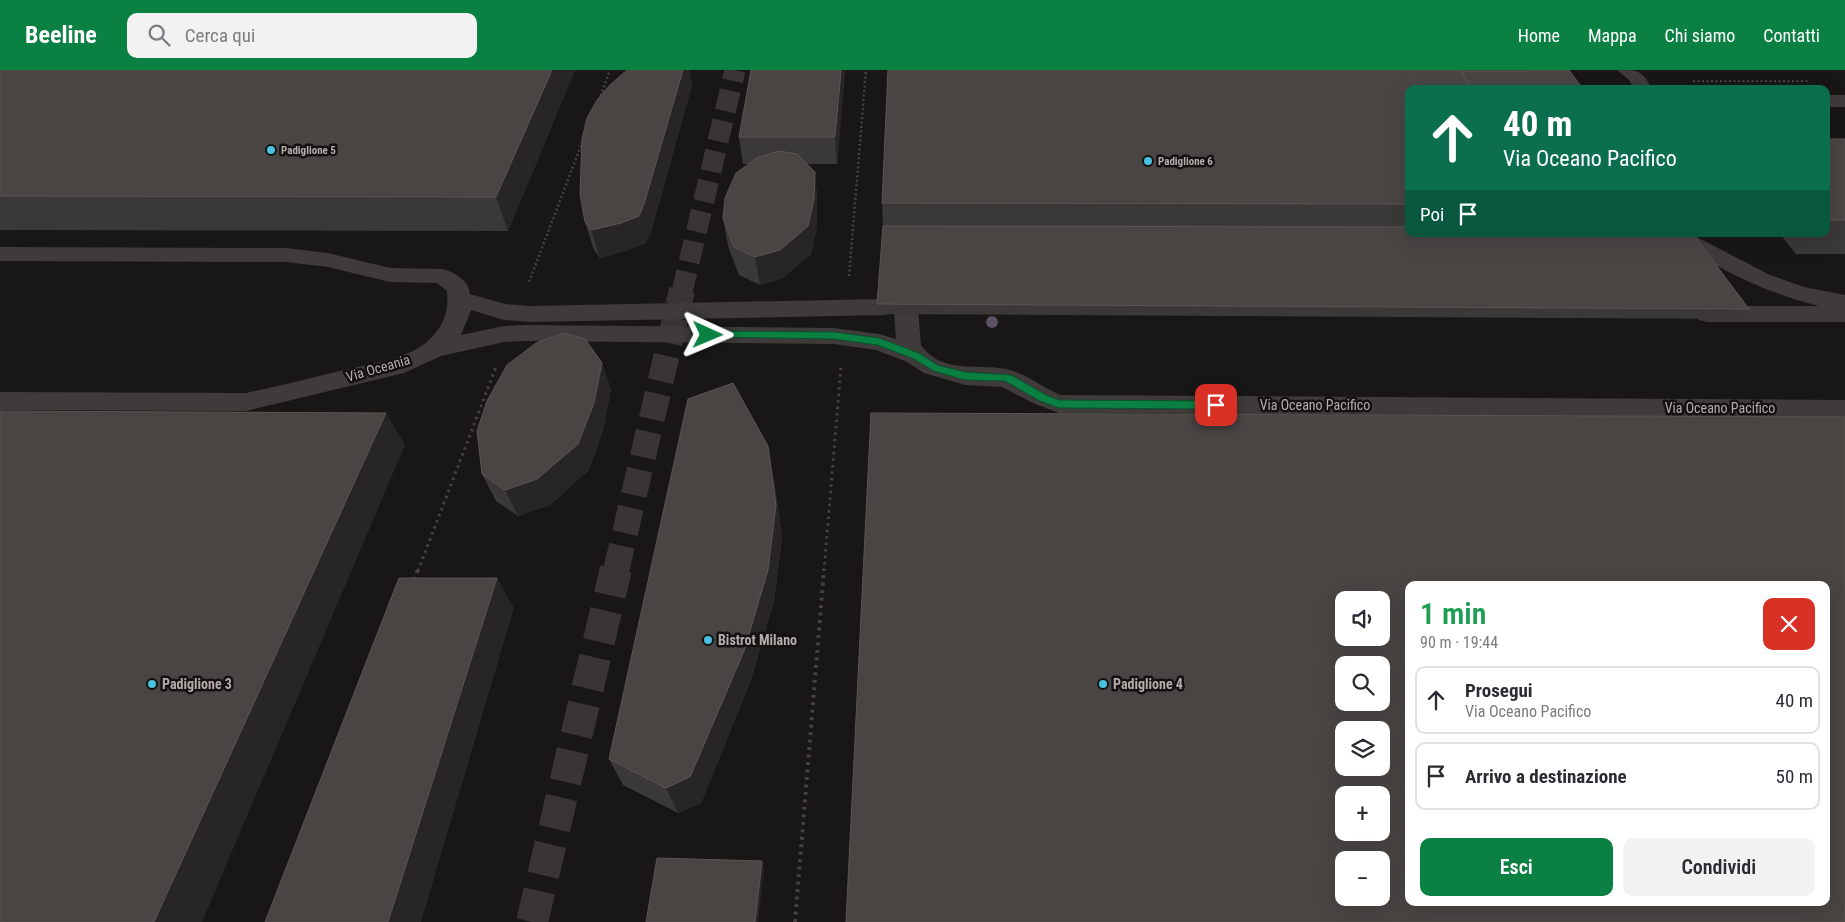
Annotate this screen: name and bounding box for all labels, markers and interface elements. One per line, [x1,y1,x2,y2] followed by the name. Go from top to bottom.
[127,13,477,58] search box
[25,21,97,49] text: Beeline
[145,21,173,49] icon: search
[185,24,255,47] text: Cerca qui
[1518,25,1560,46] text: Home
[1588,25,1637,46] text: Mappa
[1665,25,1735,46] text: Chi siamo
[1763,25,1820,46] text: Contatti
[1503,104,1572,145] text: 40 m
[1420,105,1485,170] icon: ahead
[265,144,277,156] marker: Padiglione 5
[281,144,336,157] place label: Padiglione 5
[1503,146,1677,171] text: Via Oceano Pacifico
[1142,155,1154,167] marker: Padiglione 6
[1158,155,1213,168] place label: Padiglione 6
[1454,200,1482,228] icon: arrive
[1420,203,1444,226] text: Poi
[681,308,733,360] position arrow
[344,351,412,385] street label: Via Oceania
[1195,384,1237,426] pin
[1202,391,1230,419] icon: arrive
[1260,397,1370,413] street label: Via Oceano Pacifico
[1665,400,1775,416] street label: Via Oceano Pacifico
[1335,591,1390,906] map controls
[1335,591,1390,646] button: sound
[1420,596,1486,631] text: 1 min
[1763,598,1815,650] button: close
[718,632,797,648] place label: Bistrot Milano
[1420,633,1498,652] text: 90 m · 19:44
[702,634,714,646] marker: Bistrot Milano
[1335,656,1390,711] button: search
[162,676,232,692] place label: Padiglione 3
[1113,676,1183,692] place label: Padiglione 4
[146,678,158,690] marker: Padiglione 3
[1097,678,1109,690] marker: Padiglione 4
[1465,679,1533,702] text: Prosegui
[1422,686,1450,714] icon: ahead
[1776,689,1813,712] text: 40 m
[1465,702,1591,721] text: Via Oceano Pacifico
[1335,721,1390,776] button: layers
[1422,762,1450,790] icon: arrive
[1465,765,1627,788] text: Arrivo a destinazione
[1776,765,1813,788] text: 50 m
[1335,786,1390,841] button: +
[1420,838,1613,896] button: Esci
[1623,838,1815,896] button: Condividi
[1335,851,1390,906] button: −

